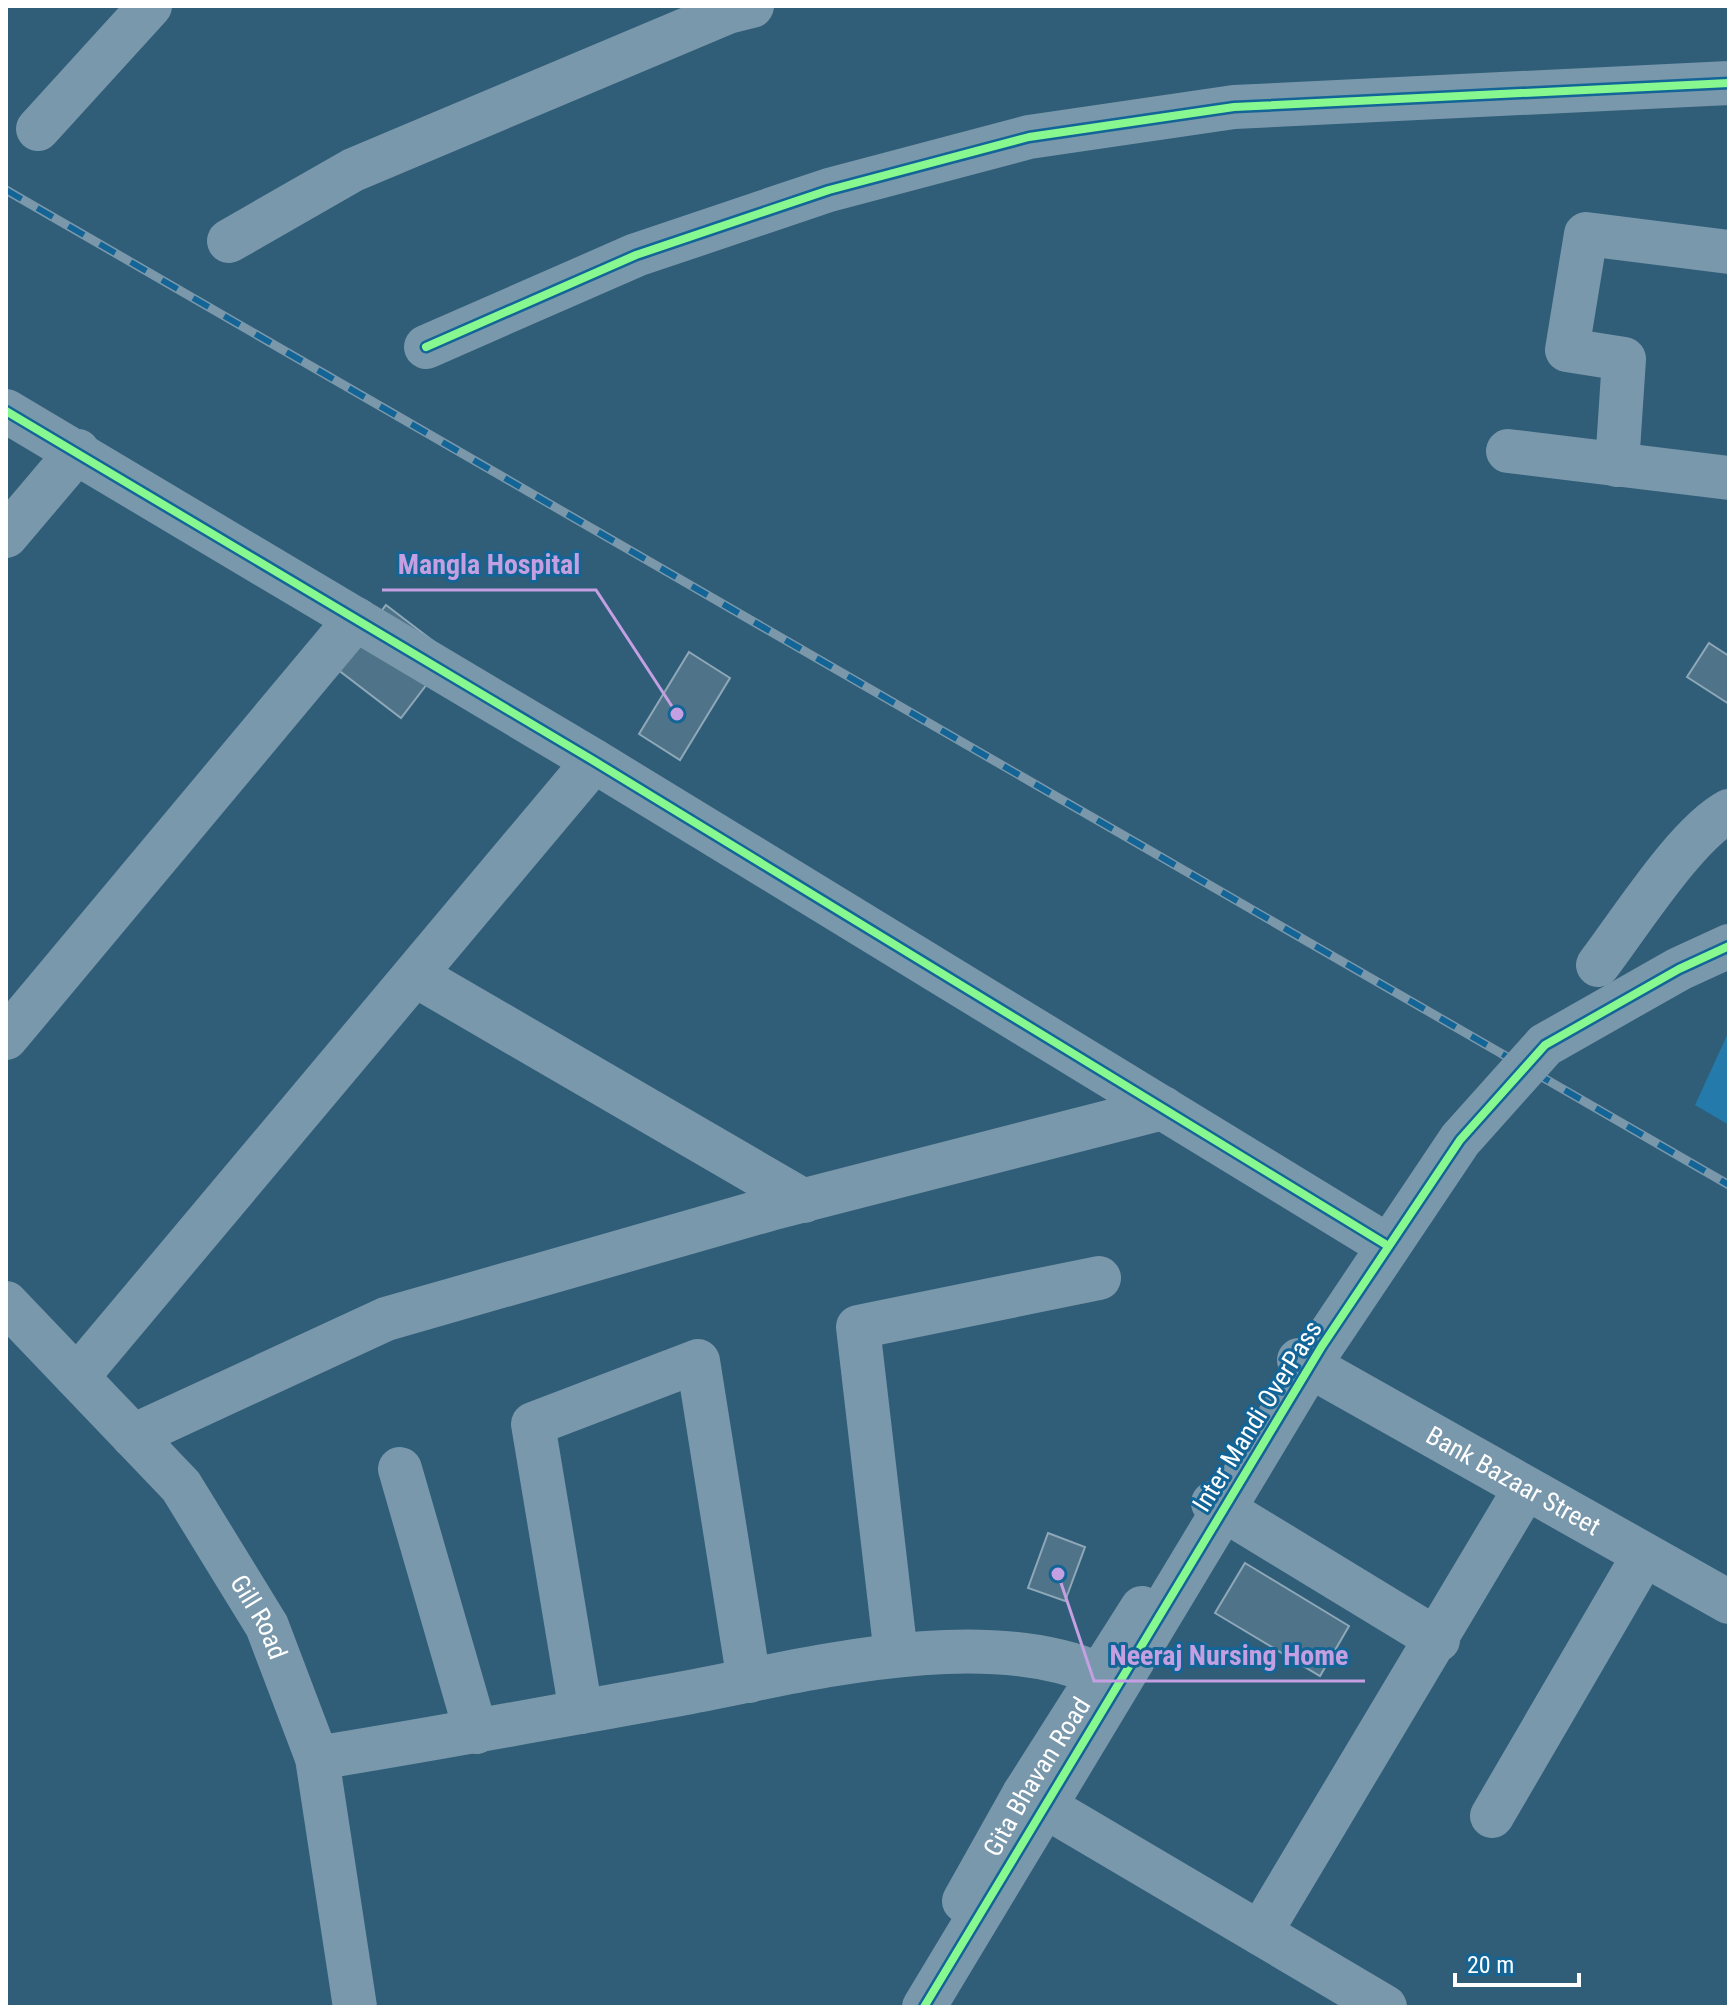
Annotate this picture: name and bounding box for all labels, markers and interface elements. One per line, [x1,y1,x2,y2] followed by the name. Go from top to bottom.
[382,538,596,590] callout: Mangla Hospital
[398,548,580,581] text: Mangla Hospital
[1186,1315,1328,1517] street label: Inter Mandi OverPass
[1421,1420,1606,1542] street label: Bank Bazaar Street
[224,1569,293,1663] street label: Gill Road
[1094,1629,1365,1681] callout: Neeraj Nursing Home
[1110,1639,1348,1672] text: Neeraj Nursing Home
[977,1692,1097,1862] street label: Gita Bhavan Road
[1455,1937,1579,1987] scale bar
[1467,1951,1514,1979] text: 20 m

